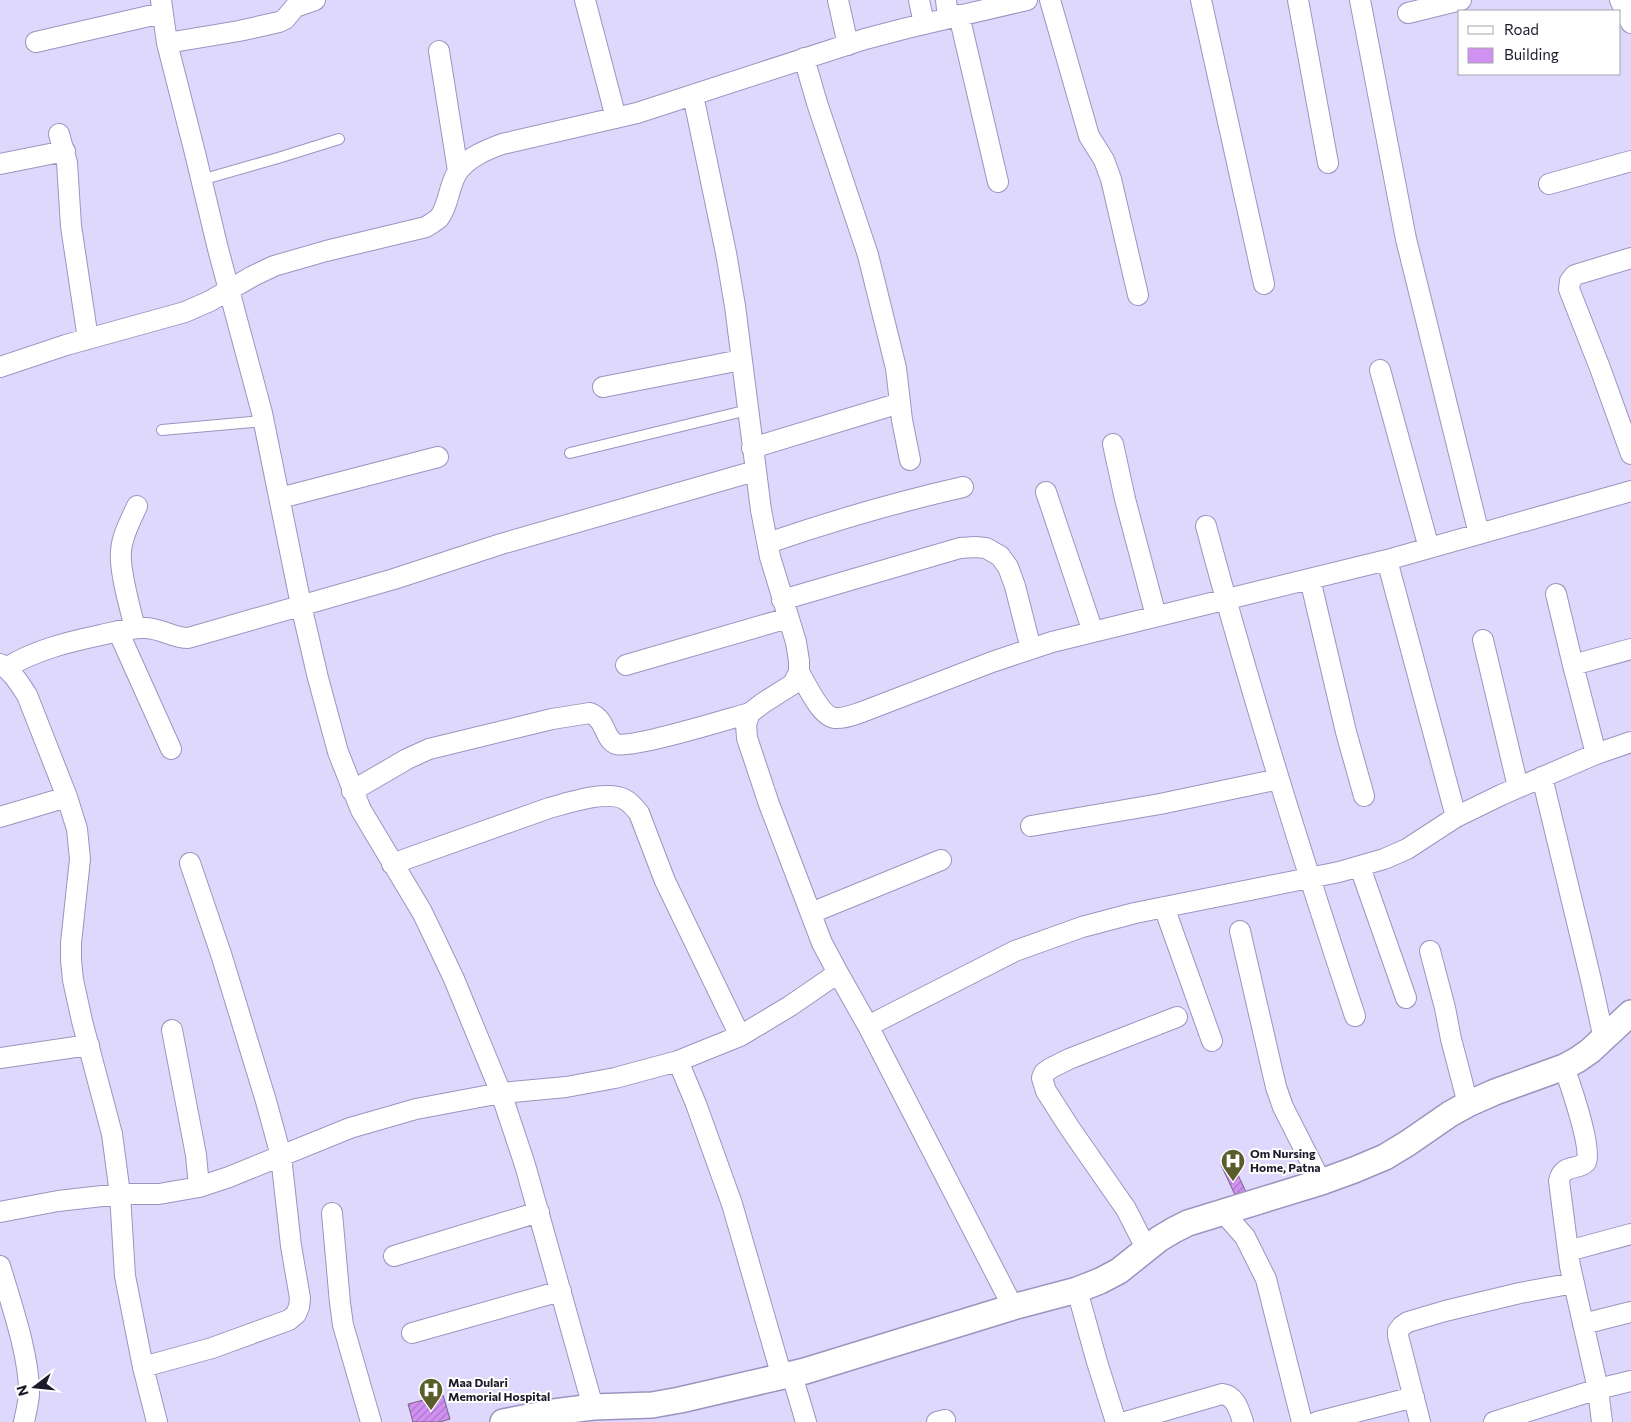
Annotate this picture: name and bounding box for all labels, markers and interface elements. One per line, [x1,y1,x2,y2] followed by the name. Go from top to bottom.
[1458,10,1621,75] legend
[1504,20,1539,38] text: Road
[1504,45,1559,63] text: Building
[1250,1146,1321,1174] place label: Om Nursing Home, Patna
[1220,1148,1246,1182] hospital icon: Om Nursing Home, Patna
[10,1362,60,1412] north arrow
[448,1375,550,1403] place label: Maa Dulari Memorial Hospital
[418,1377,444,1411] hospital icon: Maa Dulari Memorial Hospital
[12,1383,32,1398] text: N

